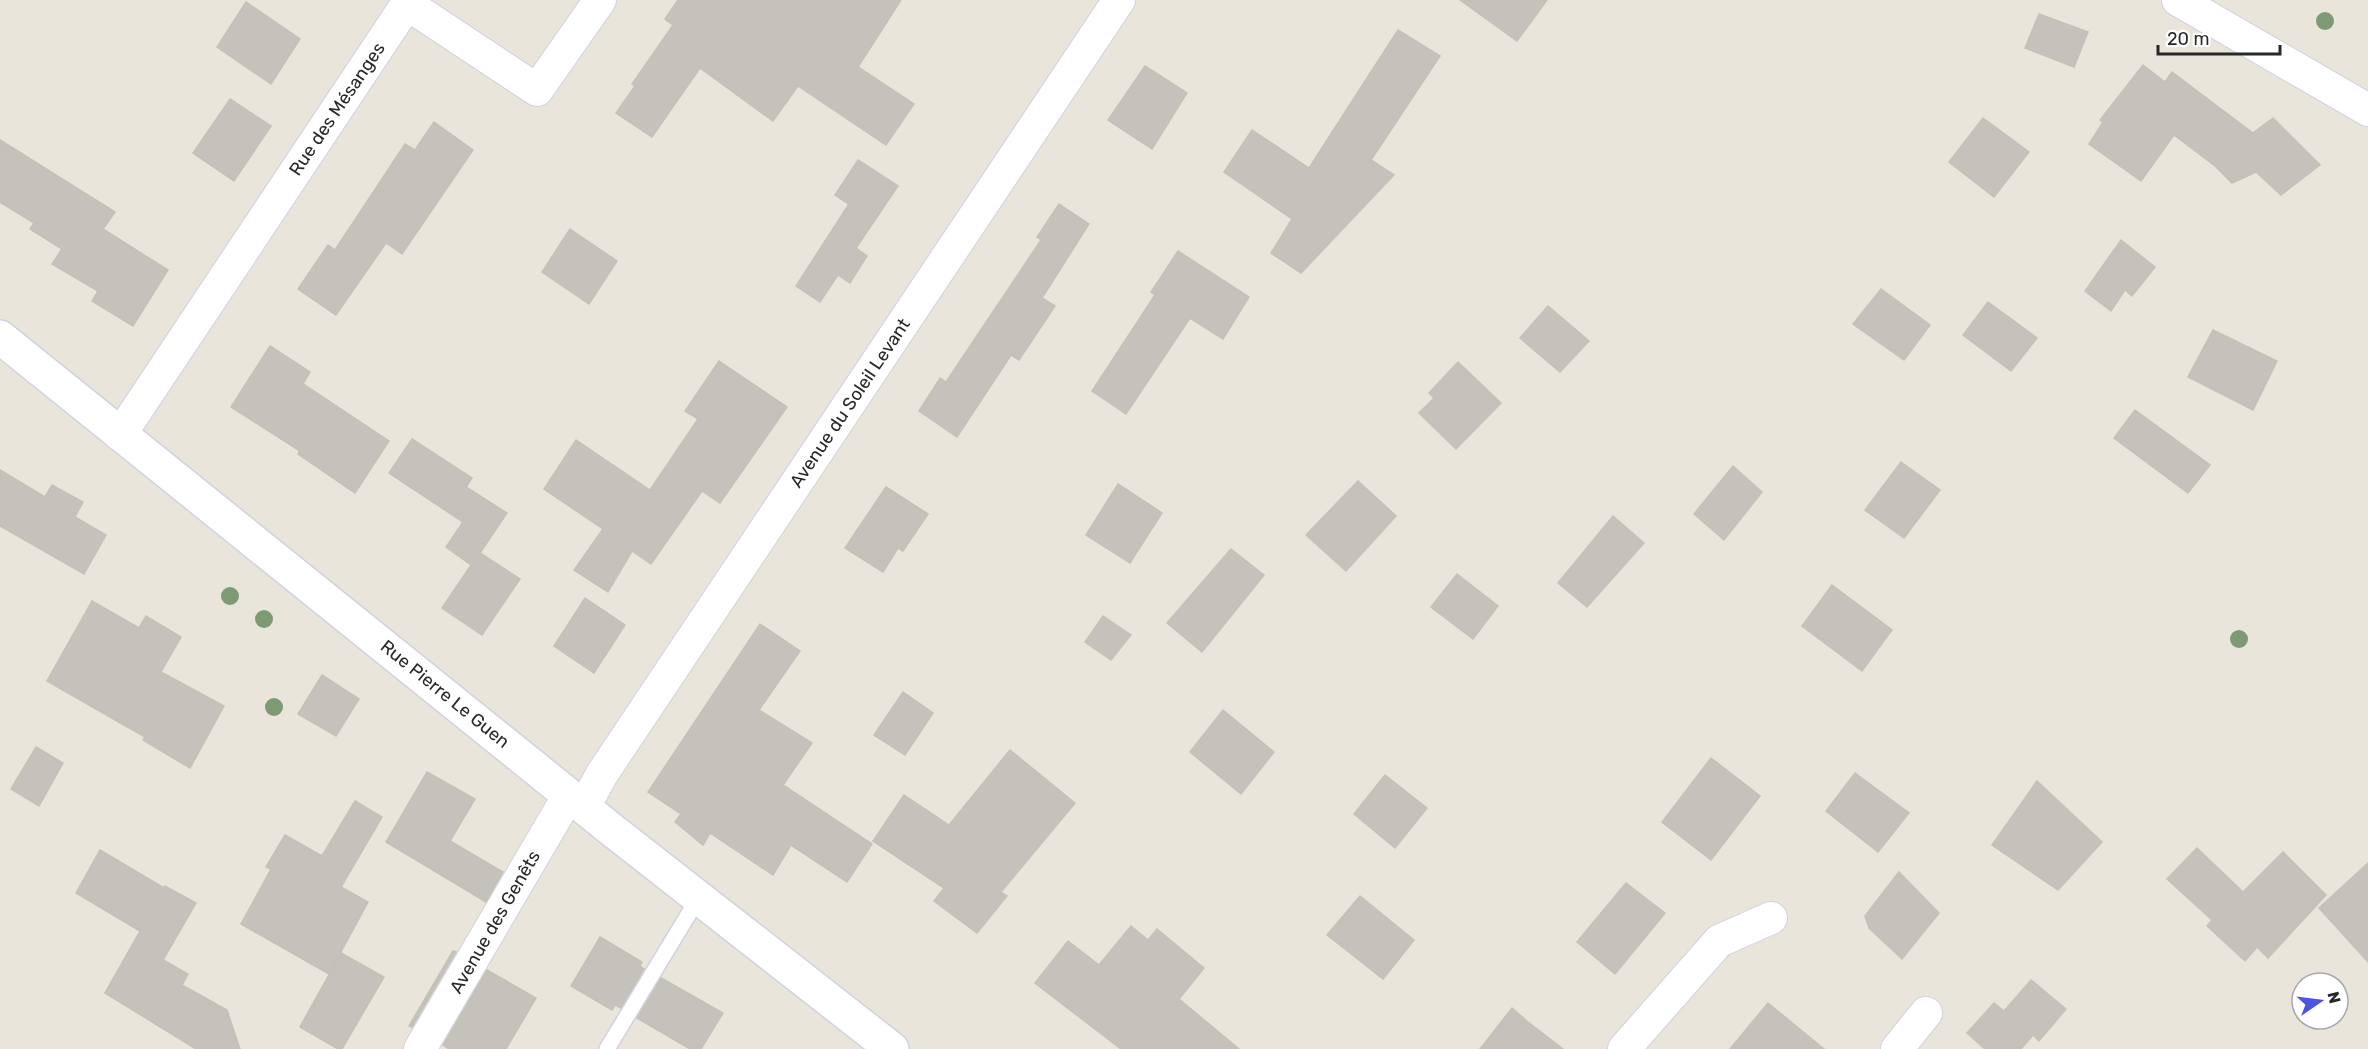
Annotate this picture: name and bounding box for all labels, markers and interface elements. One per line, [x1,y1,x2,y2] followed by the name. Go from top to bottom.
[2158,18,2280,56] scale bar
[2167,28,2209,50] text: 20 m
[284,38,390,180] street label: Rue des Mésanges
[785,314,915,492] street label: Avenue du Soleil Levant
[376,635,514,753] street label: Rue Pierre Le Guen
[445,847,545,997] street label: Avenue des Genêts
[2290,971,2350,1031] north arrow
[2323,990,2345,1005] text: N

